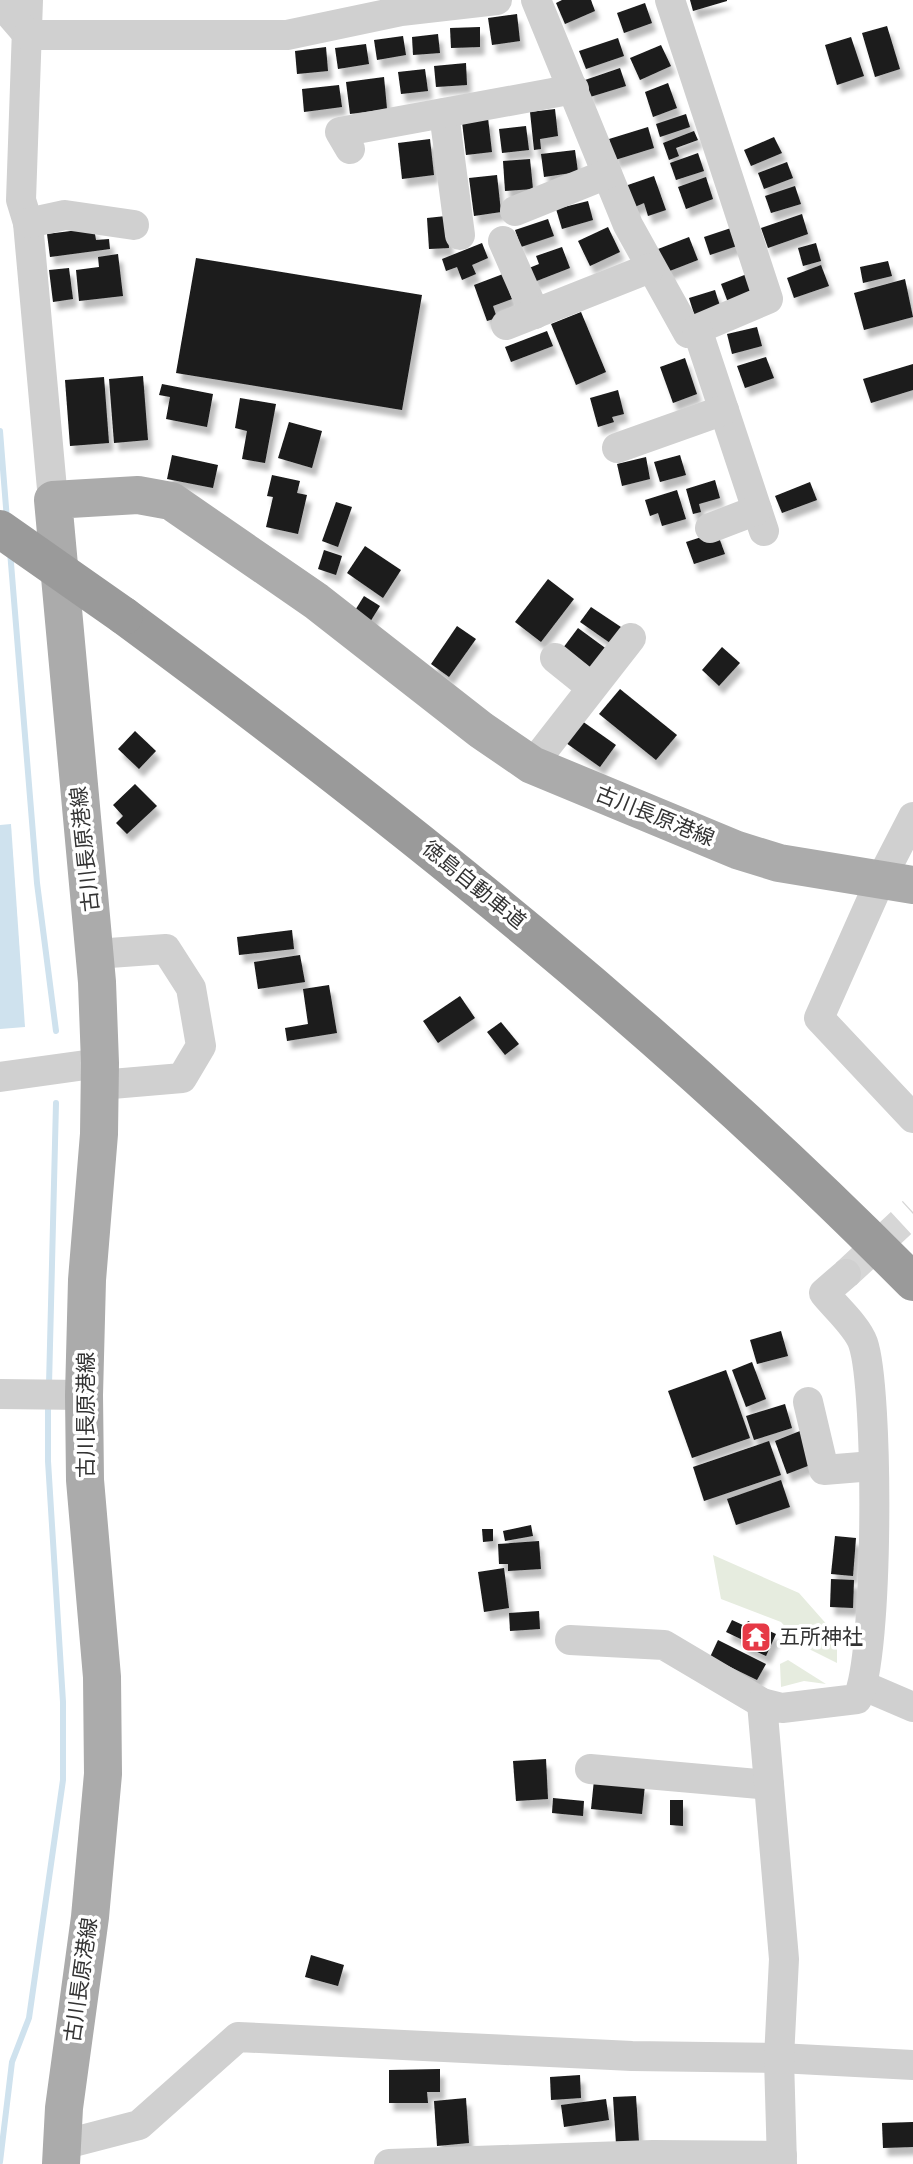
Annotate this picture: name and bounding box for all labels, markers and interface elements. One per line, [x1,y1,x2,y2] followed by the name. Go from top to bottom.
[591,778,719,854] street label: 古川長原港線
[63,785,107,913] street label: 古川長原港線
[416,834,532,936] street label: 徳島自動車道
[71,1352,101,1478] street label: 古川長原港線
[739,1620,773,1654] temple icon: 五所神社
[779,1622,863,1652] place label: 五所神社
[57,1916,105,2044] street label: 古川長原港線

